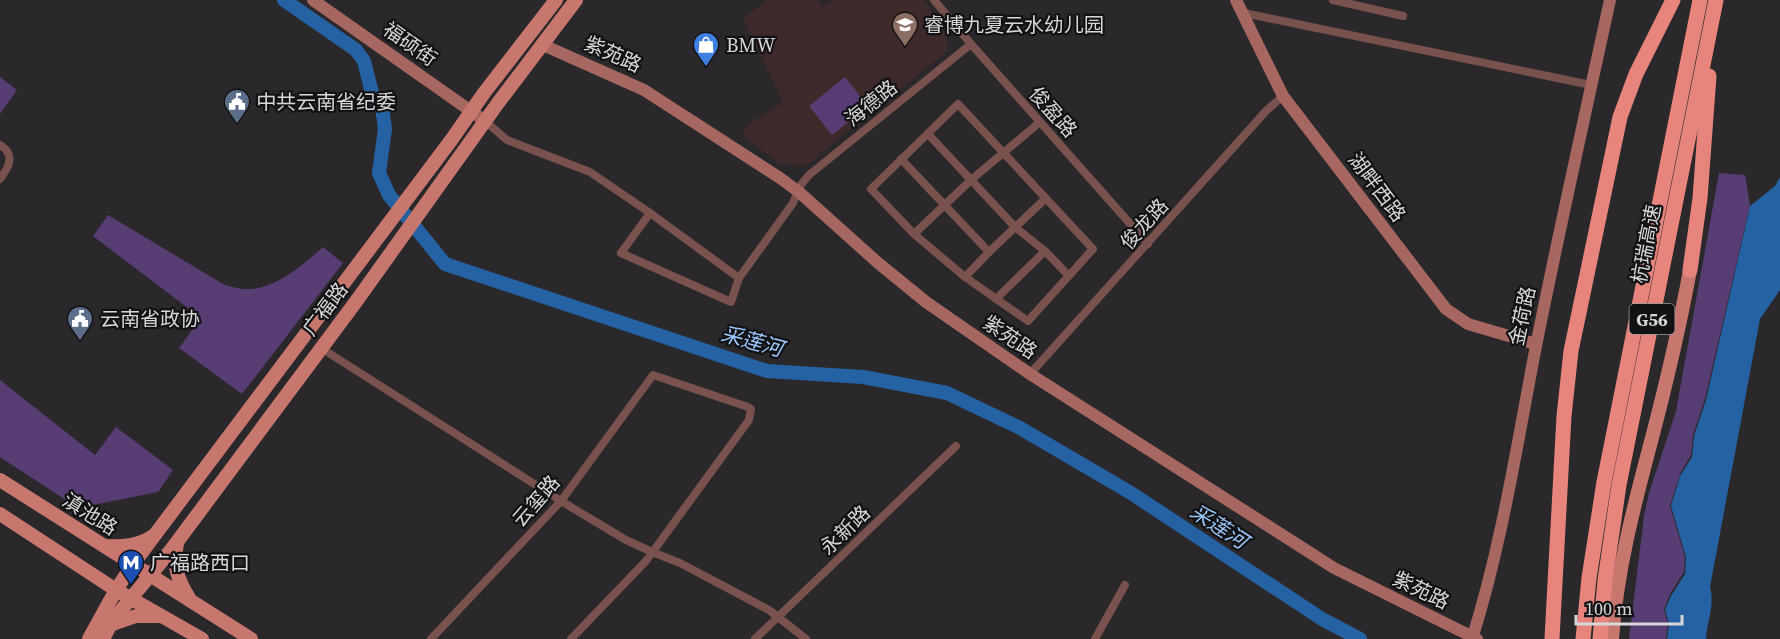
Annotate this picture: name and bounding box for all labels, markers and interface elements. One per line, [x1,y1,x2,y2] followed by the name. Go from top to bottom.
[890,10,920,48] school or university icon: 睿博九夏云水幼儿园
[924,11,1104,39] place label: 睿博九夏云水幼儿园
[377,15,443,73] street label: 福硕街
[580,29,646,79] street label: 紫苑路
[691,30,721,68] shop icon: BMW
[726,31,776,59] place label: BMW
[839,73,903,133] street label: 海德路
[1023,80,1083,144] street label: 俊盈路
[222,87,252,125] public building icon: 中共云南省纪委
[256,88,396,116] place label: 中共云南省纪委
[1342,147,1412,227] street label: 湖畔西路
[1114,192,1174,256] street label: 俊龙路
[1625,202,1667,286] street label: 杭瑞高速
[296,277,354,341] street label: 广福路
[1502,284,1542,348] street label: 金荷路
[65,304,95,342] public building icon: 云南省政协
[1630,304,1674,334] road number: G56
[100,305,200,333] place label: 云南省政协
[977,309,1043,365] street label: 紫苑路
[718,319,790,364] water label: 采莲河
[506,469,566,533] street label: 云玺路
[57,486,123,542] street label: 滇池路
[1185,497,1257,557] water label: 采莲河
[814,499,876,561] street label: 永新路
[116,548,146,586] metro station icon: 广福路西口
[150,549,250,577] place label: 广福路西口
[1388,564,1454,616] street label: 紫苑路
[1576,588,1682,626] scale bar
[1585,596,1632,621] text: 100 m

